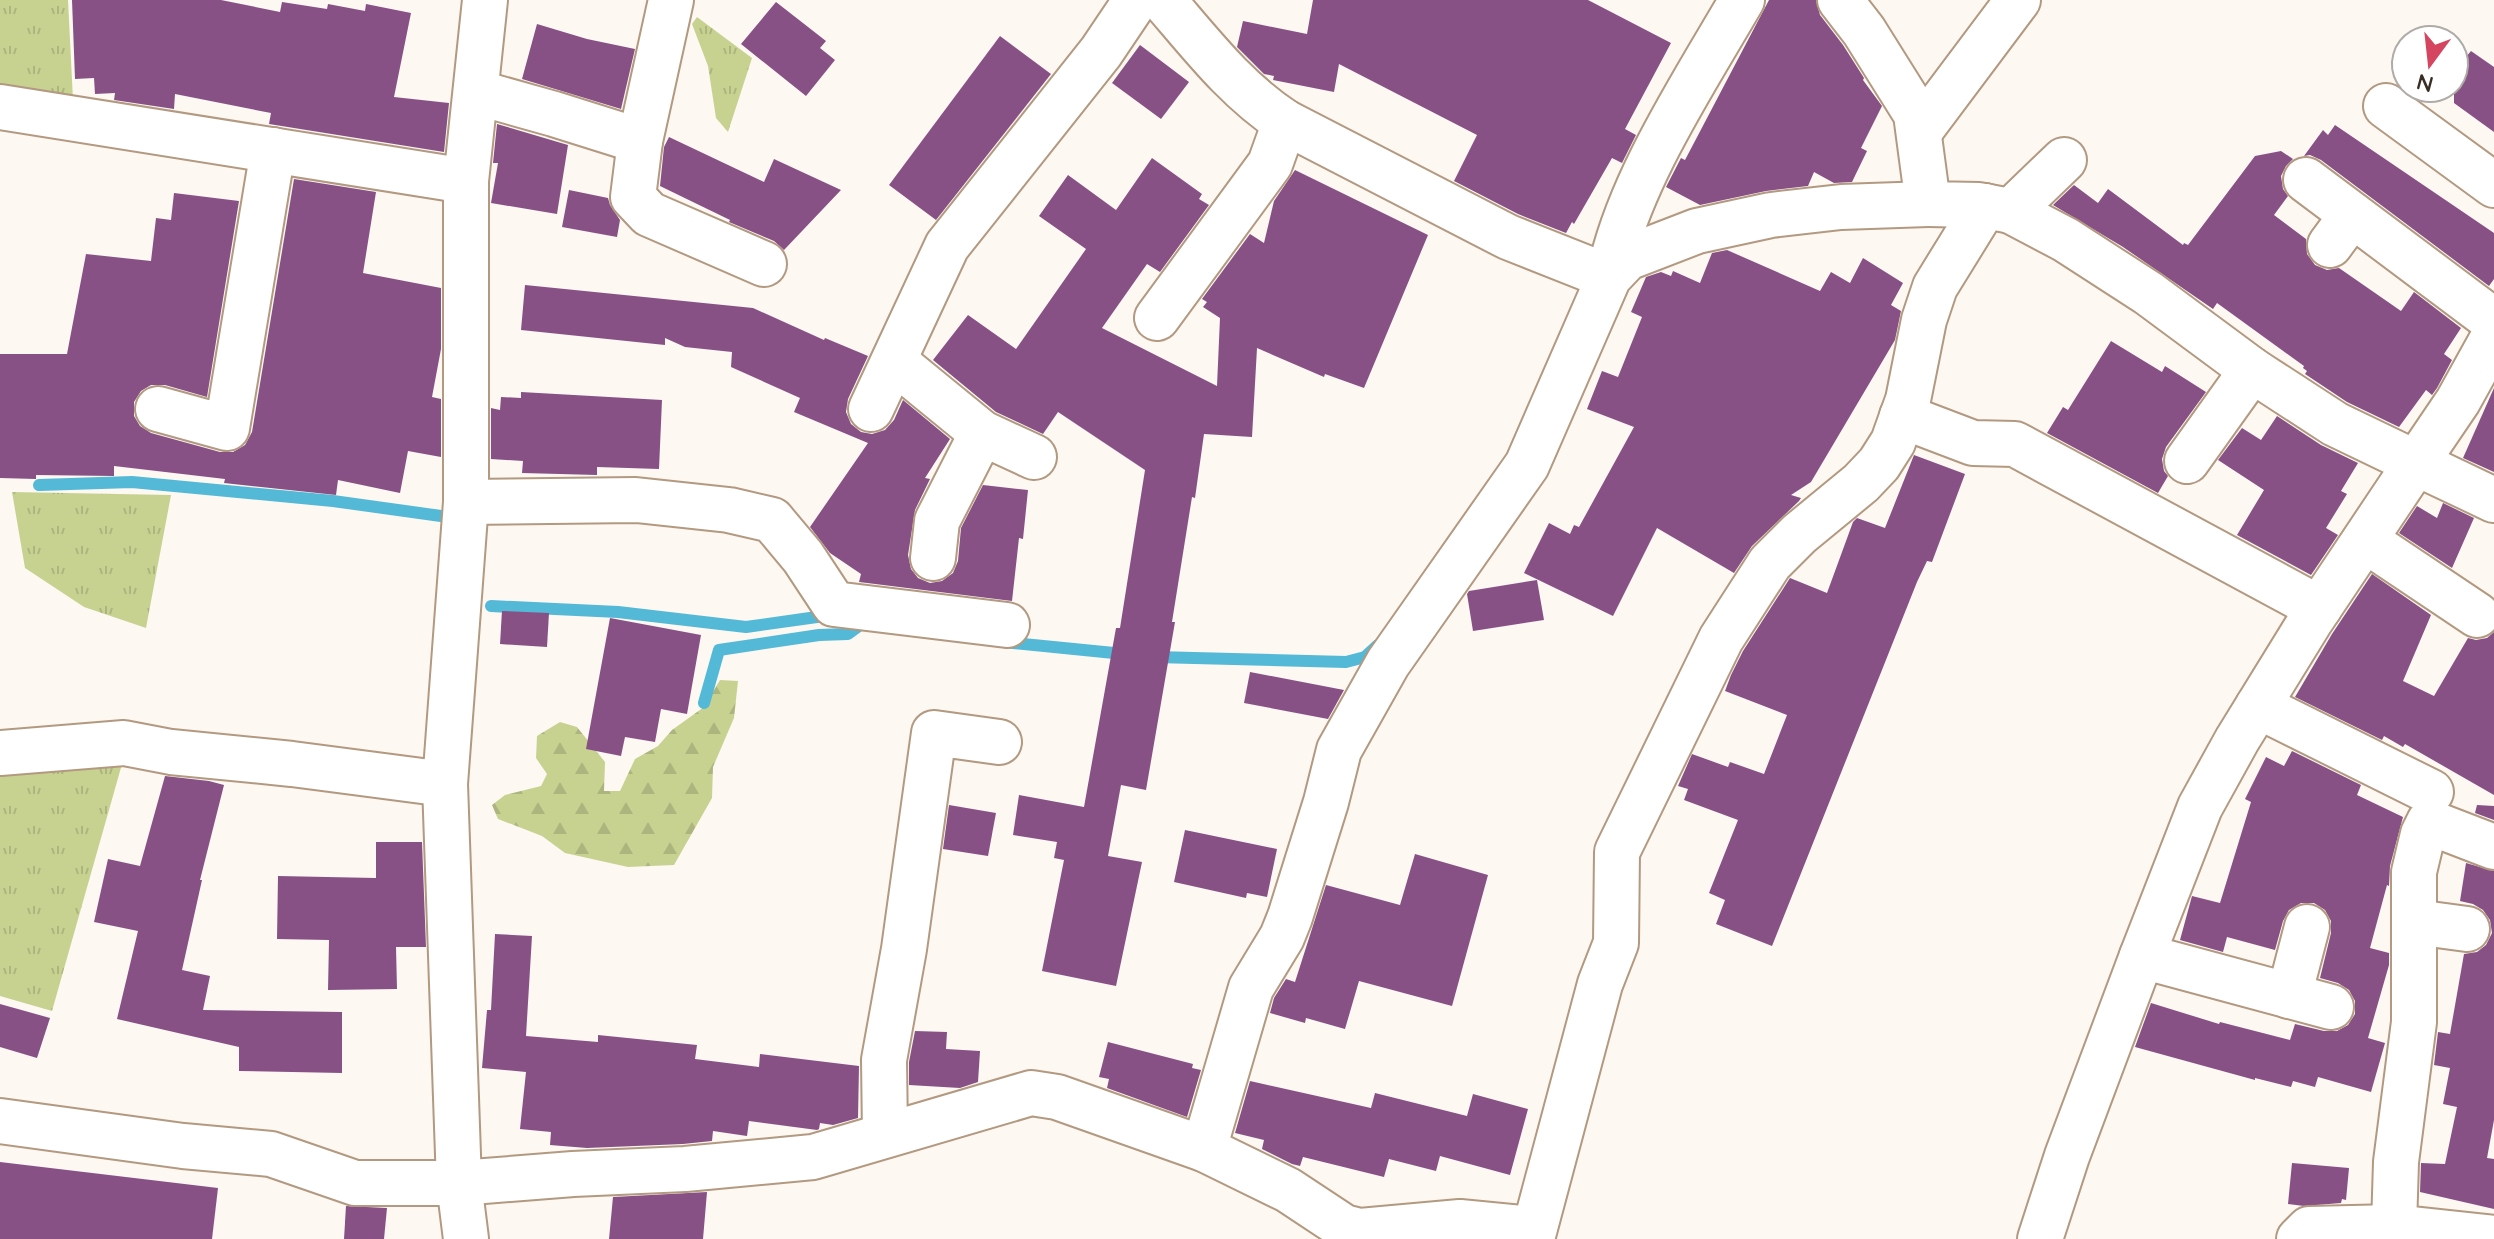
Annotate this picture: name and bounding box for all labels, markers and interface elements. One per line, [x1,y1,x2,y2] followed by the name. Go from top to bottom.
[2390,24,2470,104] north arrow
[2413,68,2436,99] text: N

